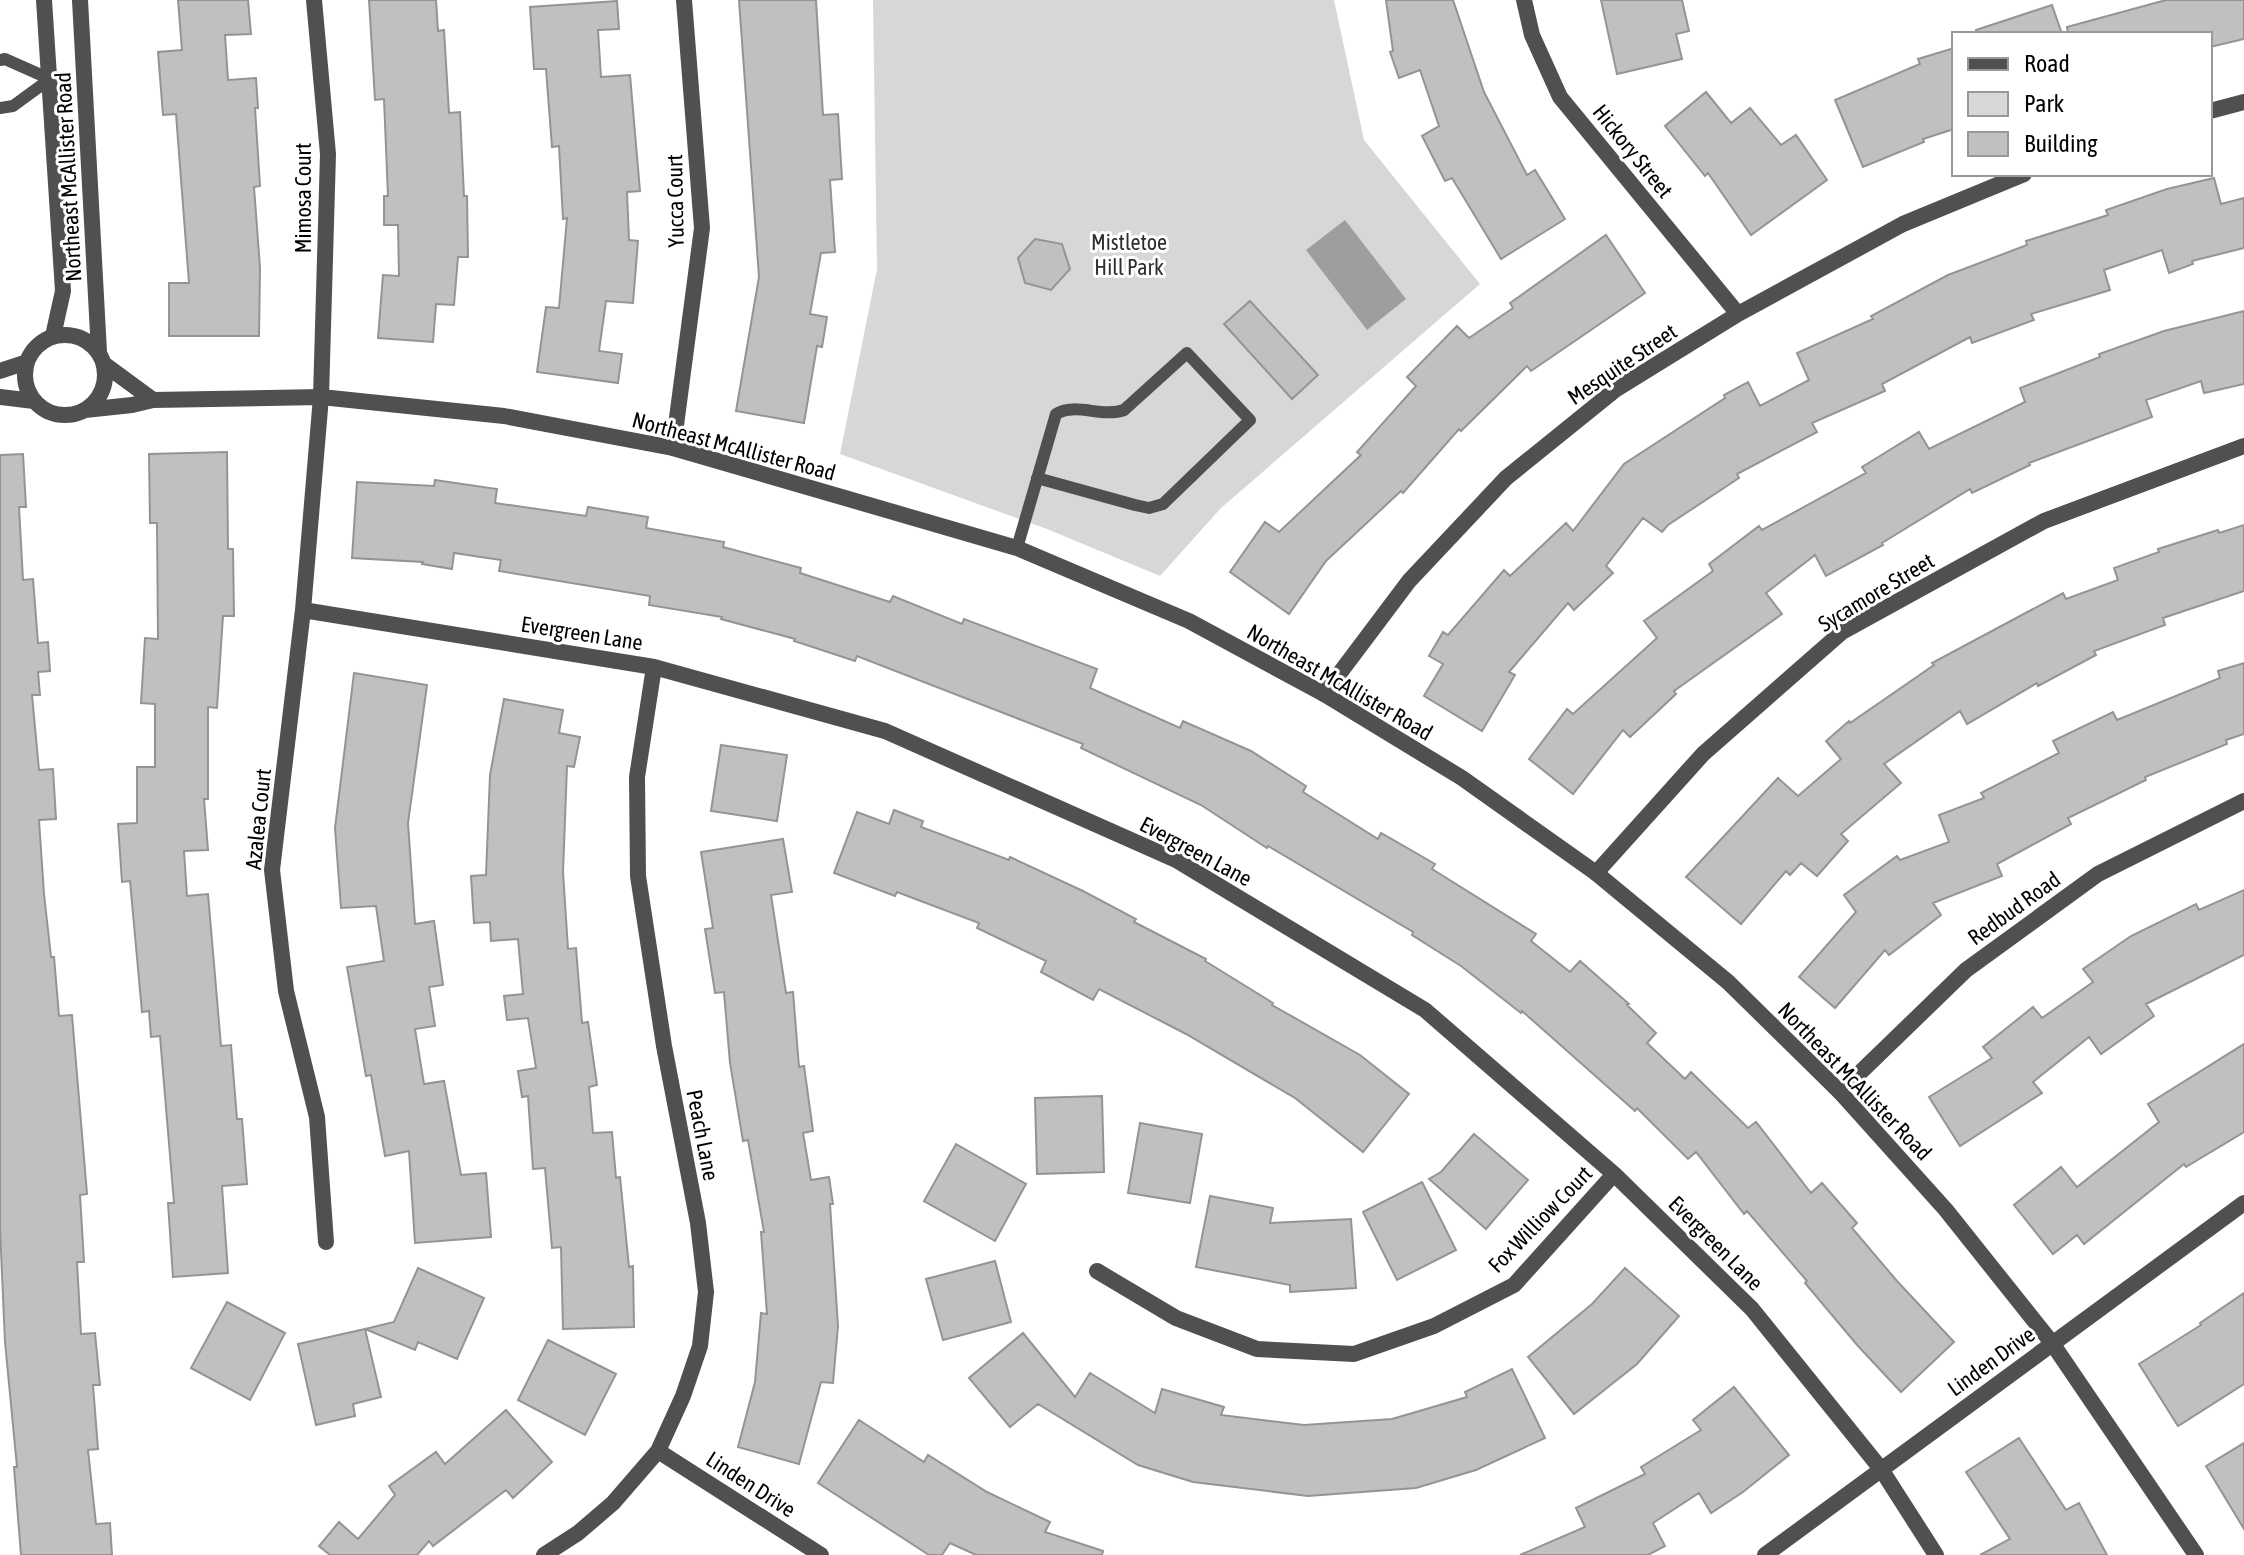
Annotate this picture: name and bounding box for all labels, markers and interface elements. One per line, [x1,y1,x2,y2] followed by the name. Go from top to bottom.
[1952,32,2212,176] legend
[2024,50,2070,77] text: Road
[50,72,86,282] street label: Northeast McAllister Road
[2024,90,2065,117] text: Park
[1588,99,1678,203] street label: Hickory Street
[2024,130,2098,157] text: Building
[290,143,316,253] street label: Mimosa Court
[661,154,689,248] street label: Yucca Court
[1091,229,1167,280] park label: Mistletoe Hill Park
[1563,318,1681,410] street label: Mesquite Street
[629,406,839,486] street label: Northeast McAllister Road
[1814,547,1938,637] street label: Sycamore Street
[519,611,645,655] street label: Evergreen Lane
[1243,618,1437,746] street label: Northeast McAllister Road
[240,767,276,871] street label: Azalea Court
[1136,811,1256,891] street label: Evergreen Lane
[1963,866,2065,950] street label: Redbud Road
[1773,997,1937,1165] street label: Northeast McAllister Road
[681,1087,725,1183] street label: Peach Lane
[1483,1160,1597,1278] street label: Fox Williow Court
[1663,1190,1769,1296] street label: Evergreen Lane
[1942,1321,2040,1401] street label: Linden Drive
[702,1446,800,1522] street label: Linden Drive

